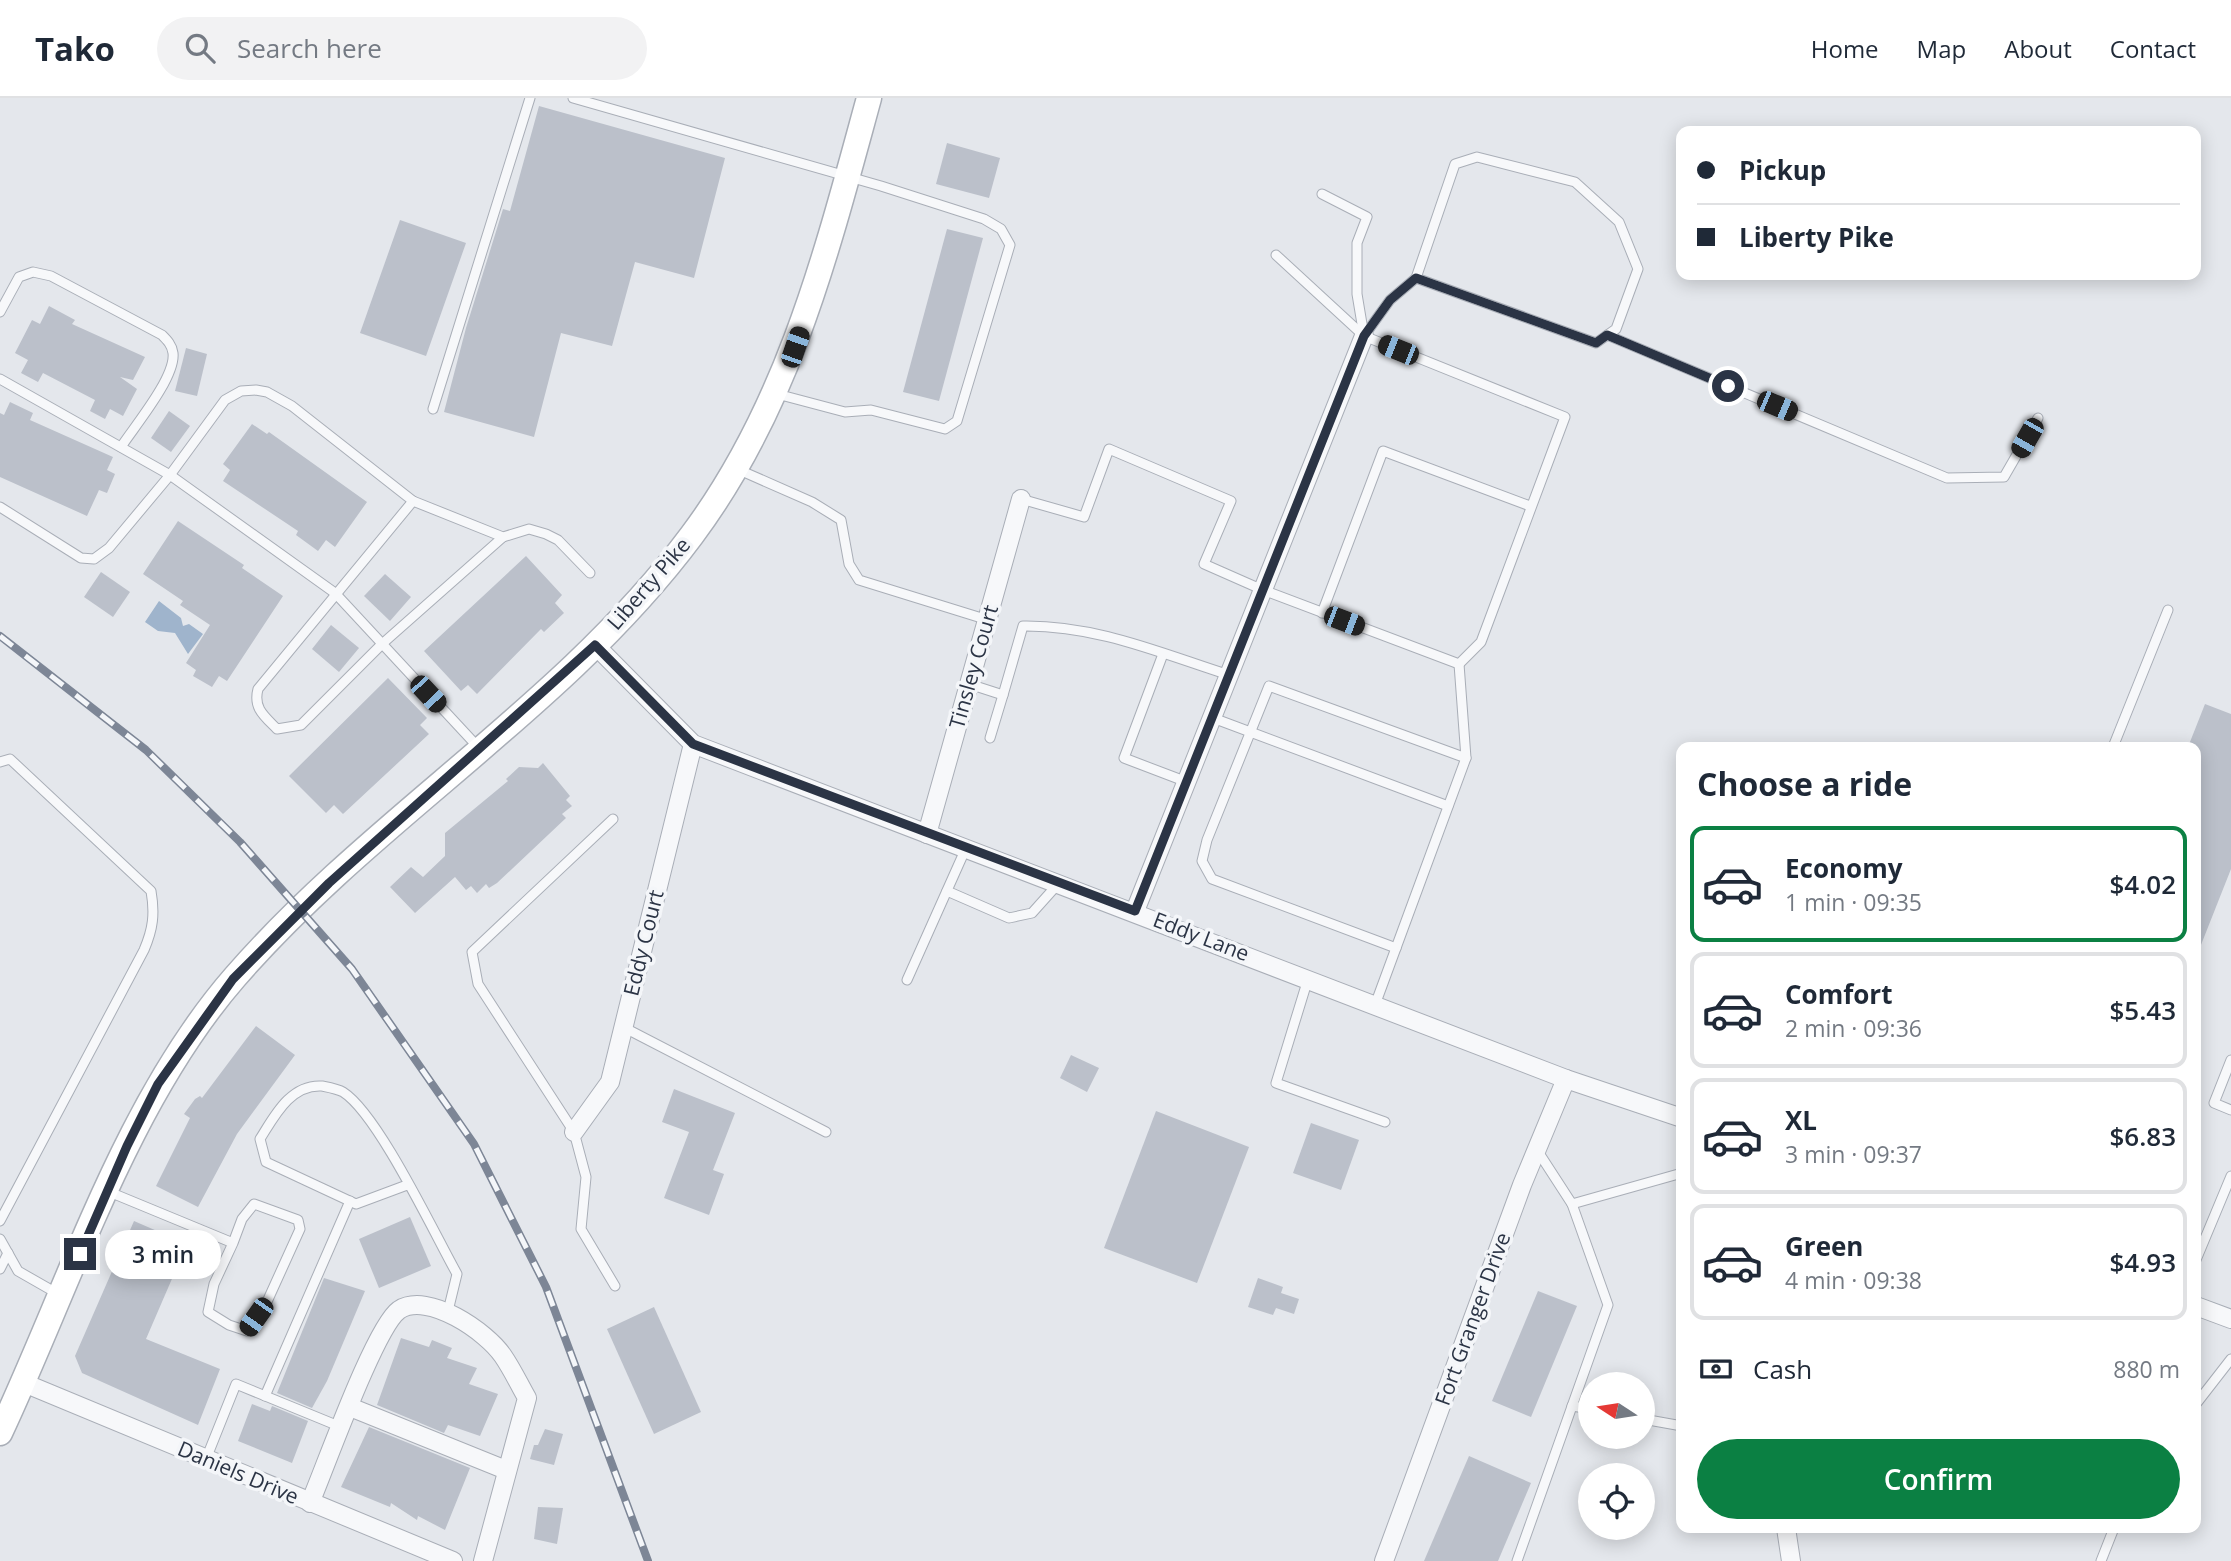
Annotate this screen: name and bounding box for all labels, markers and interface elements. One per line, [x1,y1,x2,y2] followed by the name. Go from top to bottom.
[157,17,647,80] search box
[35,26,115,71] text: Tako
[181,29,219,67] icon: search
[237,30,382,66] text: Search here
[1811,32,1879,65] text: Home
[1917,32,1966,65] text: Map
[2004,32,2072,65] text: About
[2110,32,2196,65] text: Contact
[1739,152,1826,188] text: Pickup
[1739,219,1894,255] text: Liberty Pike
[779,324,812,370] car
[1375,332,1422,368] car
[1712,370,1744,402] route start
[1754,388,1801,424] car
[2008,415,2047,461] car
[600,531,696,635] street label: Liberty Pike
[942,602,1004,732] street label: Tinsley Court
[1321,604,1368,638] car
[406,671,451,717] car
[1697,762,1912,805] text: Choose a ride
[1785,850,1903,886] text: Economy
[1701,853,1764,916] icon: car
[2109,866,2176,902] text: $4.02
[1785,886,1922,918] text: 1 min · 09:35
[616,887,670,999] street label: Eddy Court
[1149,905,1253,967] street label: Eddy Lane
[1785,976,1892,1012] text: Comfort
[1701,979,1764,1042] icon: car
[2109,992,2176,1028] text: $5.43
[1785,1012,1922,1044] text: 2 min · 09:36
[1785,1102,1817,1138] text: XL
[1701,1105,1764,1168] icon: car
[2109,1118,2176,1154] text: $6.83
[1785,1138,1922,1170] text: 3 min · 09:37
[1428,1228,1516,1409] street label: Fort Granger Drive
[1785,1228,1863,1264] text: Green
[104,1230,220,1278] callout: 3 min
[1701,1231,1764,1294] icon: car
[64,1238,96,1270] route end
[132,1238,194,1270] text: 3 min
[2109,1244,2176,1280] text: $4.93
[1785,1264,1922,1296] text: 4 min · 09:38
[236,1294,277,1340] car
[1697,1350,1735,1388] icon: cash
[1753,1351,1812,1387] text: Cash
[2113,1353,2180,1385] text: 880 m
[1578,1372,1656,1449] north arrow
[1578,1372,1655,1540] map controls
[174,1434,303,1510] street label: Daniels Drive
[1697,1439,2180,1519] button: Confirm
[1578,1463,1655,1540] button: locate

